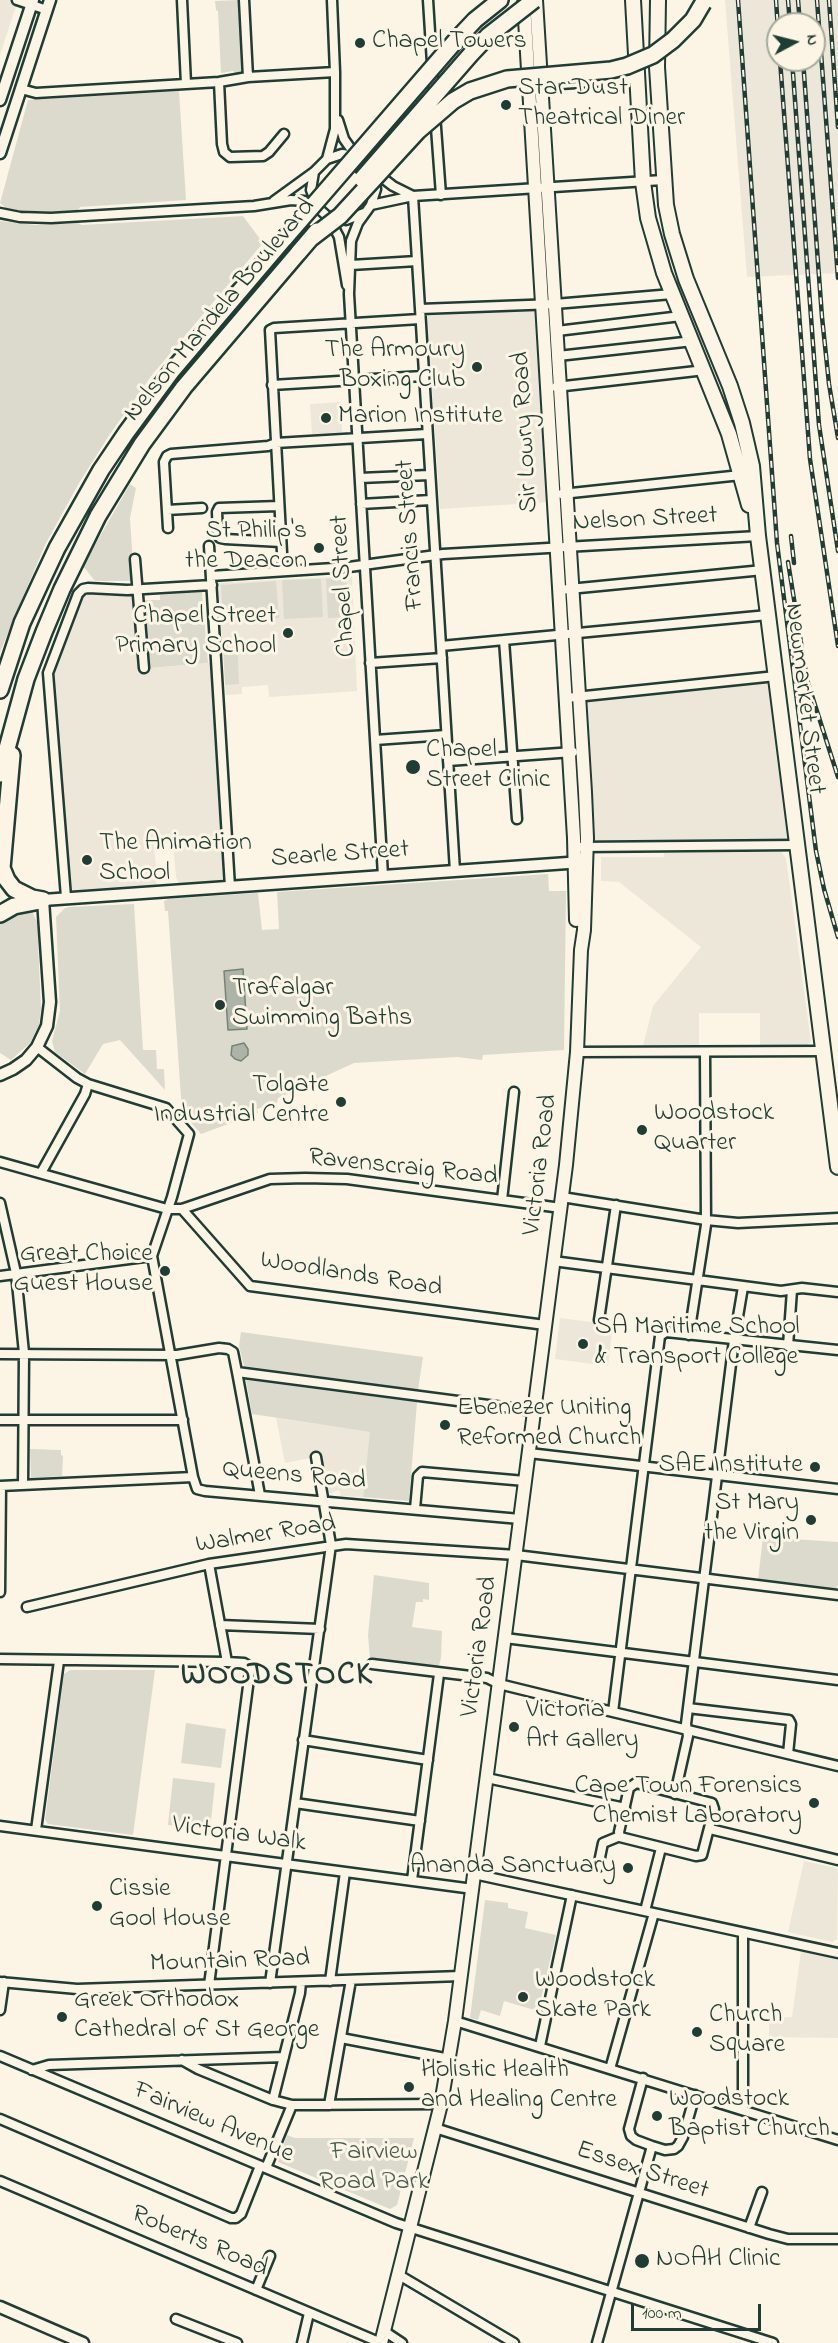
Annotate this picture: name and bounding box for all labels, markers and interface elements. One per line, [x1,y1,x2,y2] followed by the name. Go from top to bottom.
[766,12,826,72] north arrow
[372,27,527,59] place label: Chapel Towers
[799,33,824,47] text: N
[353,36,367,50] marker: Chapel Towers
[518,74,685,136] place label: Star Dust Theatrical Diner
[499,98,513,112] marker: Star Dust Theatrical Diner
[118,193,324,429] street label: Nelson Mandela Boulevard
[325,336,465,398] place label: The Armoury Boxing Club
[507,350,547,514] street label: Sir Lowry Road
[470,360,484,374] marker: The Armoury Boxing Club
[338,402,503,434] place label: Marion Institute
[319,411,333,425] marker: Marion Institute
[391,459,433,611] street label: Francis Street
[572,502,718,540] street label: Nelson Street
[326,514,364,658] street label: Chapel Street
[185,517,307,578] place label: St Philip's the Deacon
[312,541,326,555] marker: St Philip's the Deacon
[115,602,276,664] place label: Chapel Street Primary School
[776,602,830,796] street label: Newmarket Street
[281,626,295,640] marker: Chapel Street Primary School
[426,736,550,798] place label: Chapel Street Clinic
[404,758,422,776] marker: Chapel Street Clinic
[99,829,252,891] place label: The Animation School
[270,836,410,876] street label: Searle Street
[80,853,94,867] marker: The Animation School
[232,974,412,1036] place label: Trafalgar Swimming Baths
[213,998,227,1012] marker: Trafalgar Swimming Baths
[154,1071,329,1132] place label: Tolgate Industrial Centre
[518,1093,566,1237] street label: Victoria Road
[334,1095,348,1109] marker: Tolgate Industrial Centre
[654,1099,774,1160] place label: Woodstock Quarter
[635,1123,649,1137] marker: Woodstock Quarter
[307,1144,499,1194] street label: Ravenscraig Road
[13,1240,153,1302] place label: Great Choice Guest House
[258,1246,444,1306] street label: Woodlands Road
[158,1264,172,1278] marker: Great Choice Guest House
[595,1313,800,1374] place label: SA Maritime School & Transport College
[576,1337,590,1351] marker: SA Maritime School & Transport College
[457,1394,641,1456] place label: Ebenezer Uniting Reformed Church
[438,1418,452,1432] marker: Ebenezer Uniting Reformed Church
[659,1451,803,1483] place label: SAE Institute
[221,1455,367,1499] street label: Queens Road
[808,1460,822,1474] marker: SAE Institute
[704,1489,799,1550] place label: St Mary the Virgin
[194,1510,338,1562] street label: Walmer Road
[804,1513,818,1527] marker: St Mary the Virgin
[456,1575,506,1719] street label: Victoria Road
[181,1659,373,1697] district label: WOODSTOCK
[526,1696,639,1757] place label: Victoria Art Gallery
[507,1720,521,1734] marker: Victoria Art Gallery
[574,1772,802,1834] place label: Cape Town Forensics Chemist Laboratory
[807,1796,821,1810] marker: Cape Town Forensics Chemist Laboratory
[170,1811,308,1861] street label: Victoria Walk
[410,1852,616,1884] place label: Ananda Sanctuary
[621,1861,635,1875] marker: Ananda Sanctuary
[109,1875,231,1936] place label: Cissie Gool House
[90,1899,104,1913] marker: Cissie Gool House
[149,1945,311,1981] street label: Mountain Road
[535,1966,655,2027] place label: Woodstock Skate Park
[74,1986,320,2048] place label: Greek Orthodox Cathedral of St George
[516,1990,530,2004] marker: Woodstock Skate Park
[709,2001,785,2062] place label: Church Square
[55,2010,69,2024] marker: Greek Orthodox Cathedral of St George
[690,2025,704,2039] marker: Church Square
[421,2056,617,2118] place label: Holistic Health and Healing Centre
[128,2076,298,2172] street label: Fairview Avenue
[402,2080,416,2094] marker: Holistic Health and Healing Centre
[669,2085,830,2146] place label: Woodstock Baptist Church
[650,2109,664,2123] marker: Woodstock Baptist Church
[572,2136,712,2208] street label: Essex Street
[319,2138,429,2200] park label: Fairview Road Park
[126,2200,272,2286] street label: Roberts Road
[656,2245,781,2277] place label: NOAH Clinic
[633,2252,651,2270] marker: NOAH Clinic
[634,2292,764,2330] scale bar
[642,2301,682,2327] text: 100 m

